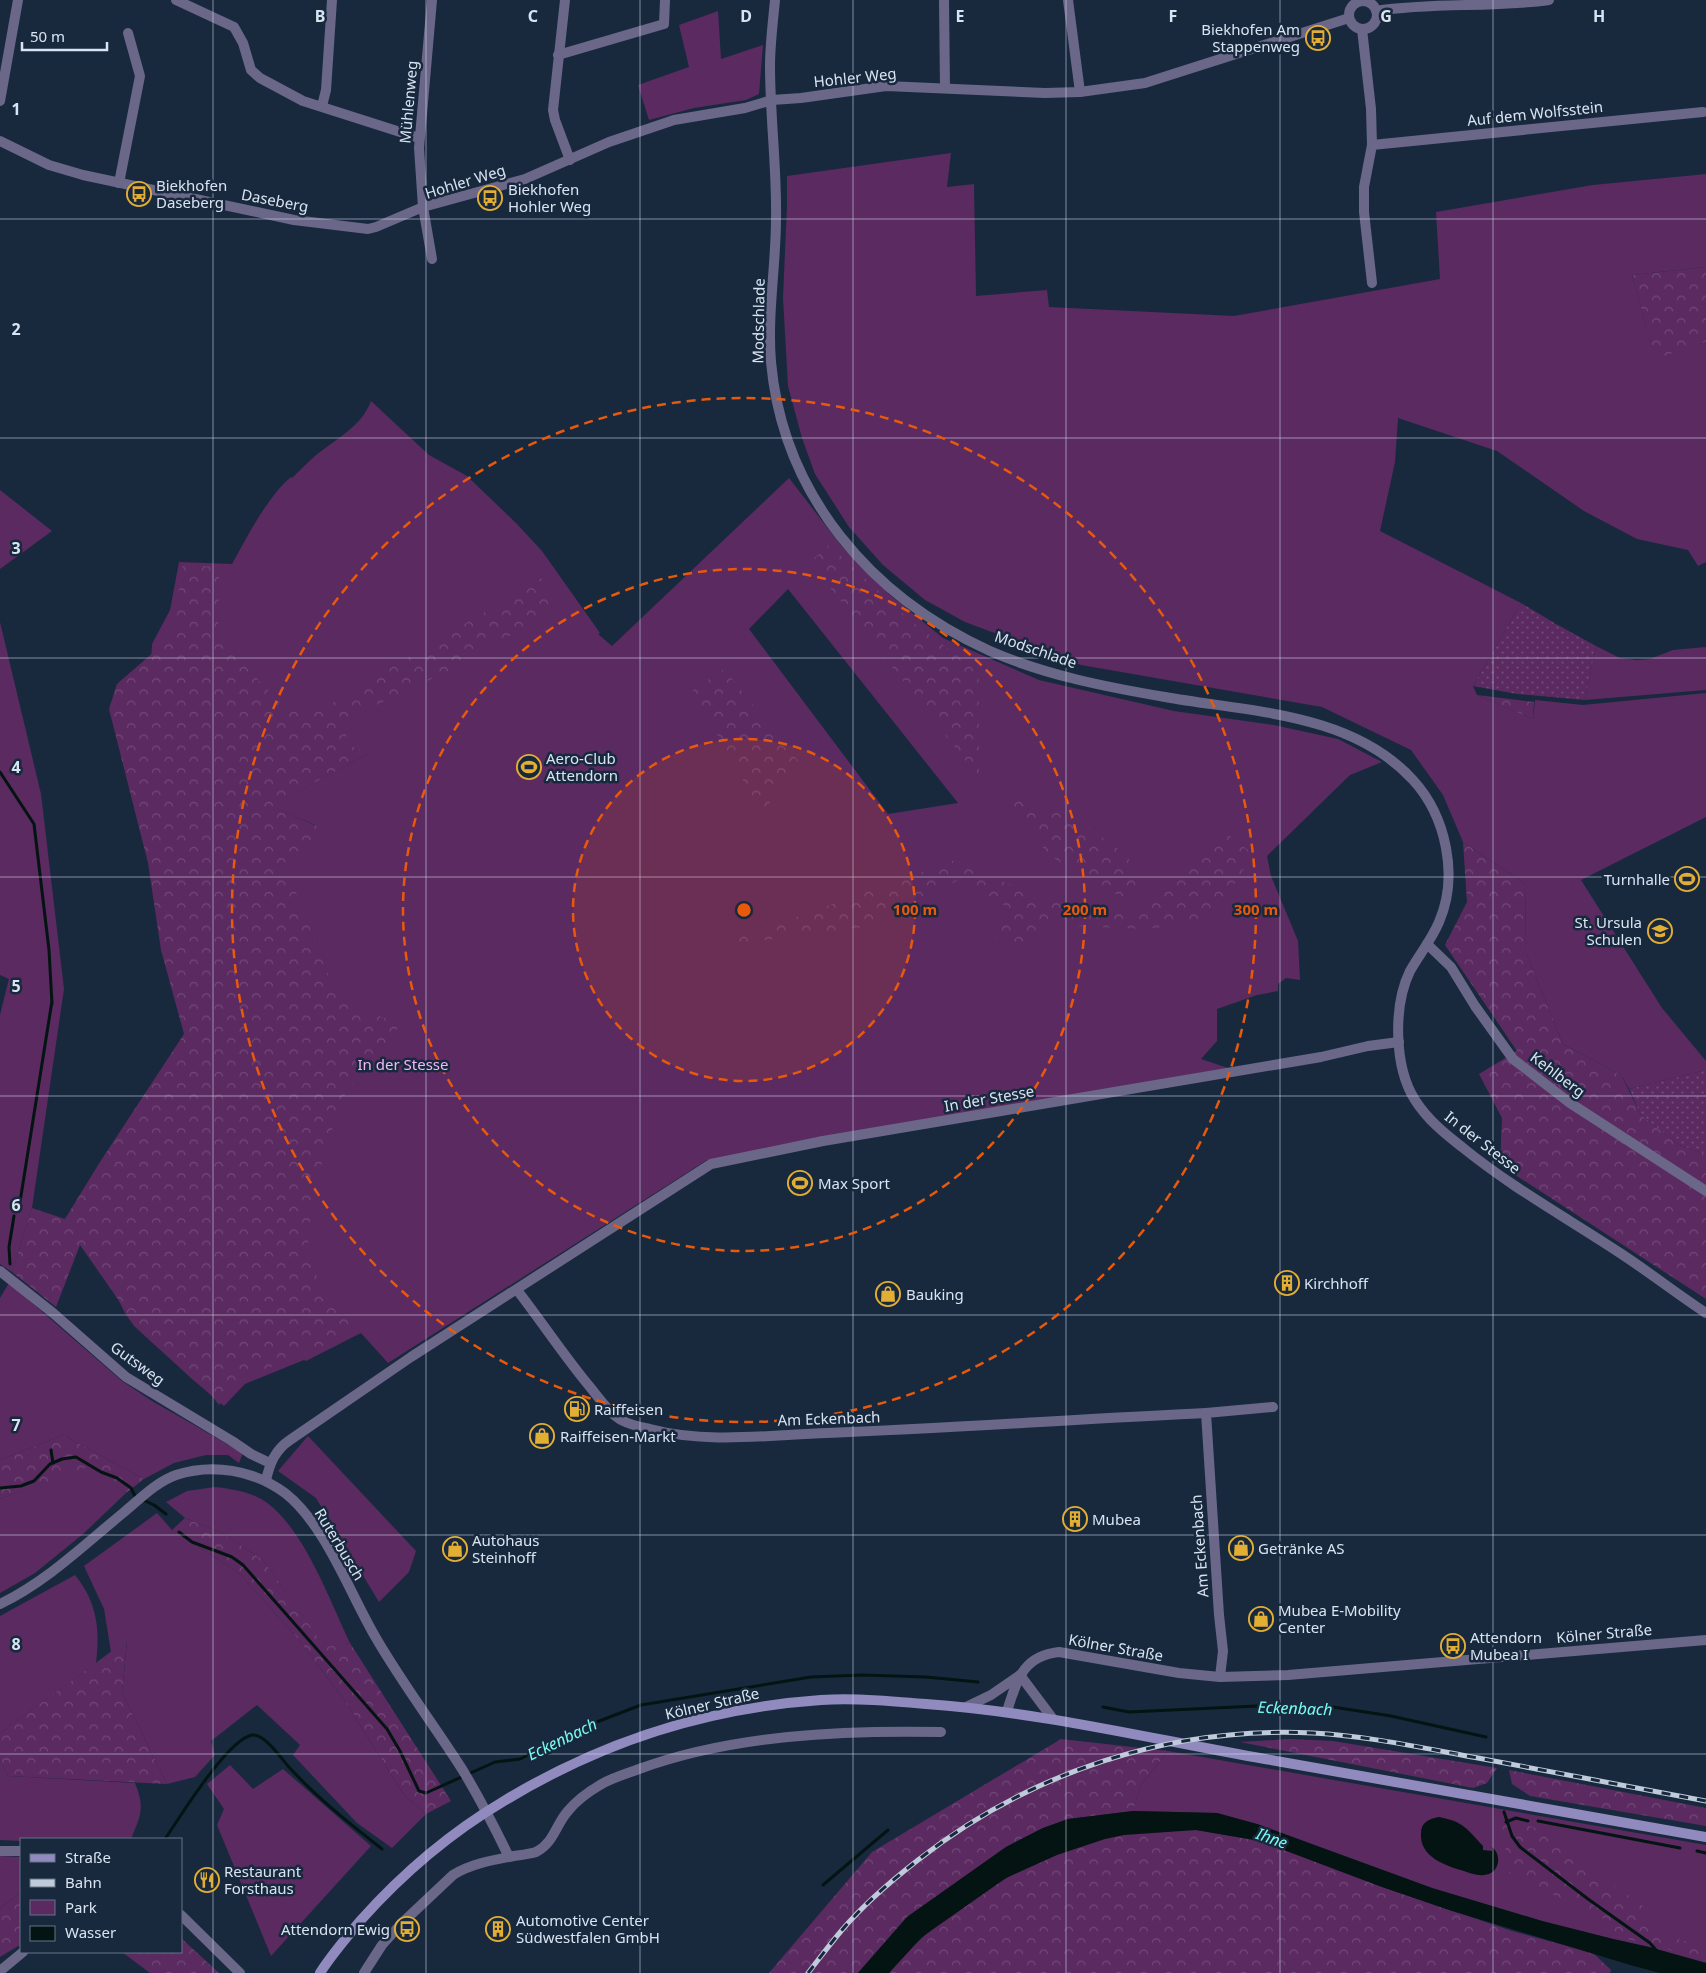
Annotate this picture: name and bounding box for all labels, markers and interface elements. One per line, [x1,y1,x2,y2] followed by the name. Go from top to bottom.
[315,5,325,27] text: B
[528,5,538,27] text: C
[740,5,752,27] text: D
[956,5,965,27] text: E
[1169,5,1177,27] text: F
[1380,5,1392,27] text: G
[1593,5,1605,27] text: H
[1201,19,1300,56] place label: Biekhofen Am Stappenweg
[22,20,108,52] scale bar
[1305,25,1331,51] bus stop icon: Biekhofen Am Stappenweg
[30,26,65,46] text: 50 m
[394,60,422,144] street label: Mühlenweg
[813,63,897,91] street label: Hohler Weg
[1466,96,1604,130] street label: Auf dem Wolfsstein
[11,98,21,120] text: 1
[422,159,508,203] street label: Hohler Weg
[156,175,227,212] place label: Biekhofen Daseberg
[508,179,591,216] place label: Biekhofen Hohler Weg
[126,181,152,207] bus stop icon: Biekhofen Daseberg
[240,184,310,216] street label: Daseberg
[477,185,503,211] bus stop icon: Biekhofen Hohler Weg
[747,278,769,364] street label: Modschlade
[11,318,21,340] text: 2
[11,537,21,559] text: 3
[992,626,1080,672] street label: Modschlade
[546,748,618,785] place label: Aero-Club Attendorn
[516,754,542,780] sports icon: Aero-Club Attendorn
[11,756,21,778] text: 4
[1674,866,1700,892] sports icon: Turnhalle
[1604,869,1670,889] place label: Turnhalle
[893,899,937,919] text: 100 m
[1063,899,1107,919] text: 200 m
[1234,899,1278,919] text: 300 m
[735,901,753,919] centre of rings
[1575,912,1642,949] place label: St. Ursula Schulen
[1647,918,1673,944] school or university icon: St. Ursula Schulen
[11,975,21,997] text: 5
[1526,1047,1590,1101] street label: Kehlberg
[358,1054,448,1074] park label: In der Stesse
[942,1080,1036,1116] street label: In der Stesse
[1441,1106,1525,1178] street label: In der Stesse
[787,1170,813,1196] sports icon: Max Sport
[818,1173,891,1193] place label: Max Sport
[11,1194,21,1216] text: 6
[1274,1270,1300,1296] building icon: Kirchhoff
[1304,1273,1369,1293] place label: Kirchhoff
[875,1281,901,1307] shop icon: Bauking
[906,1284,964,1304] place label: Bauking
[107,1337,169,1389] street label: Gutsweg
[564,1396,590,1422] fuel station icon: Raiffeisen
[594,1399,663,1419] place label: Raiffeisen
[777,1406,881,1430] street label: Am Eckenbach
[11,1414,21,1436] text: 7
[529,1423,555,1449] shop icon: Raiffeisen-Markt
[560,1426,676,1446] place label: Raiffeisen-Markt
[1185,1494,1213,1598] street label: Am Eckenbach
[311,1504,369,1584] street label: Ruterbusch
[1062,1506,1088,1532] building icon: Mubea
[1092,1509,1141,1529] place label: Mubea
[472,1530,540,1567] place label: Autohaus Steinhoff
[1228,1535,1254,1561] shop icon: Getränke AS
[442,1536,468,1562] shop icon: Autohaus Steinhoff
[1258,1538,1345,1558] place label: Getränke AS
[1278,1600,1401,1637] place label: Mubea E-Mobility Center
[1248,1606,1274,1632] shop icon: Mubea E-Mobility Center
[1555,1619,1653,1647] street label: Kölner Straße
[1470,1627,1542,1664] place label: Attendorn Mubea I
[1067,1629,1165,1665] street label: Kölner Straße
[11,1633,21,1655] text: 8
[1440,1633,1466,1659] bus stop icon: Attendorn Mubea I
[663,1682,761,1724] street label: Kölner Straße
[1257,1696,1333,1720] water label: Eckenbach
[523,1713,601,1765] water label: Eckenbach
[1252,1822,1291,1854] water label: Ihne
[20,1838,182,1953] legend
[65,1847,111,1867] text: Straße
[224,1861,302,1898] place label: Restaurant Forsthaus
[194,1867,220,1893] restaurant icon: Restaurant Forsthaus
[65,1872,102,1892] text: Bahn
[65,1897,97,1917] text: Park
[516,1910,660,1947] place label: Automotive Center Südwestfalen GmbH
[394,1916,420,1942] bus stop icon: Attendorn Ewig
[485,1916,511,1942] building icon: Automotive Center Südwestfalen GmbH
[281,1919,390,1939] place label: Attendorn Ewig
[65,1922,116,1942] text: Wasser

